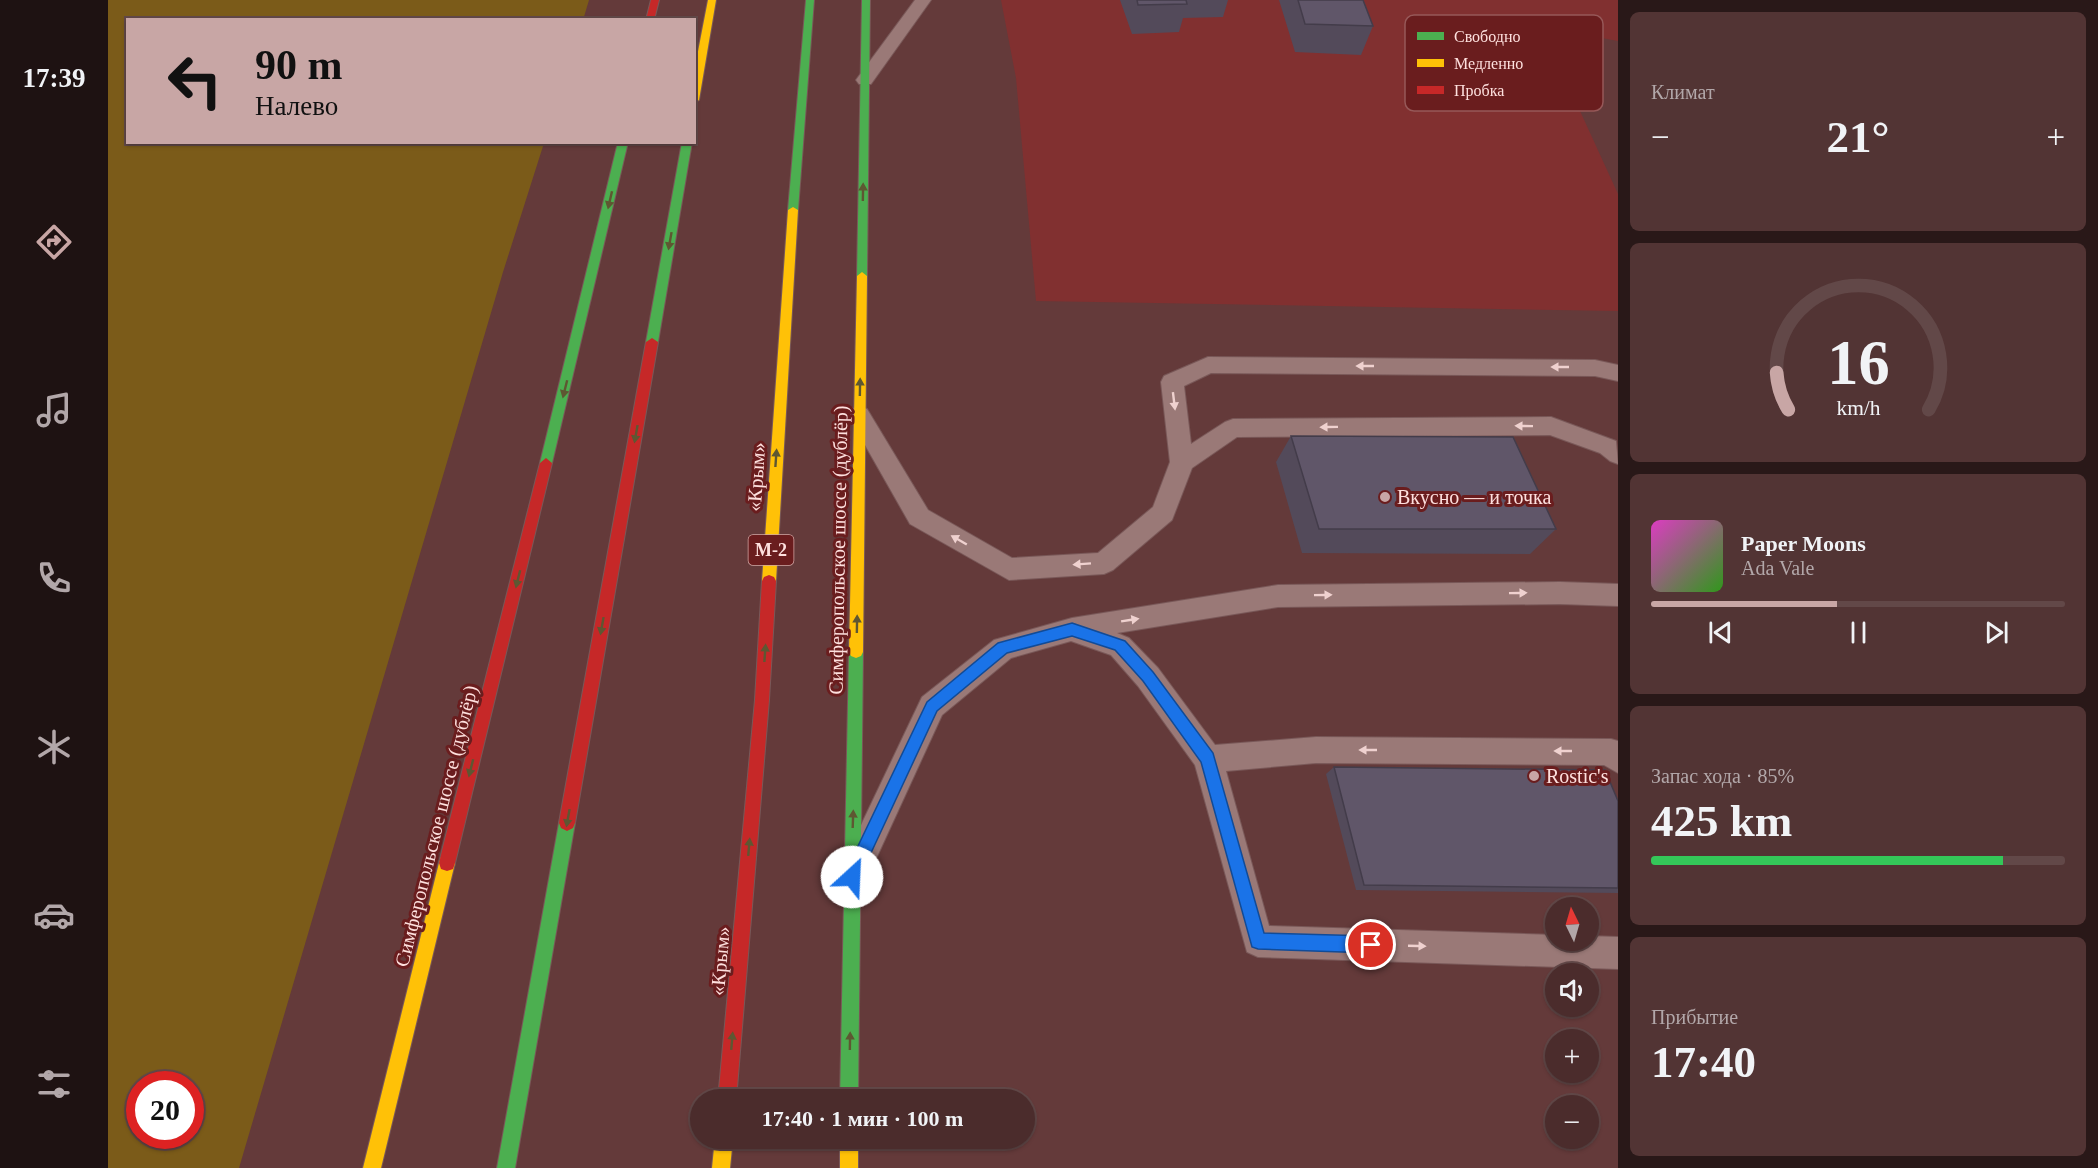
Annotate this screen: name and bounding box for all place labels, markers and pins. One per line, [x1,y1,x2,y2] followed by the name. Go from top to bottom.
[1397,486,1551,509] place label: Вкусно — и точка
[1378,490,1392,504] marker: Вкусно — и точка
[1546,765,1609,787] place label: Rostic's
[1527,769,1541,783] marker: Rostic's
[1345,919,1396,970] pin

